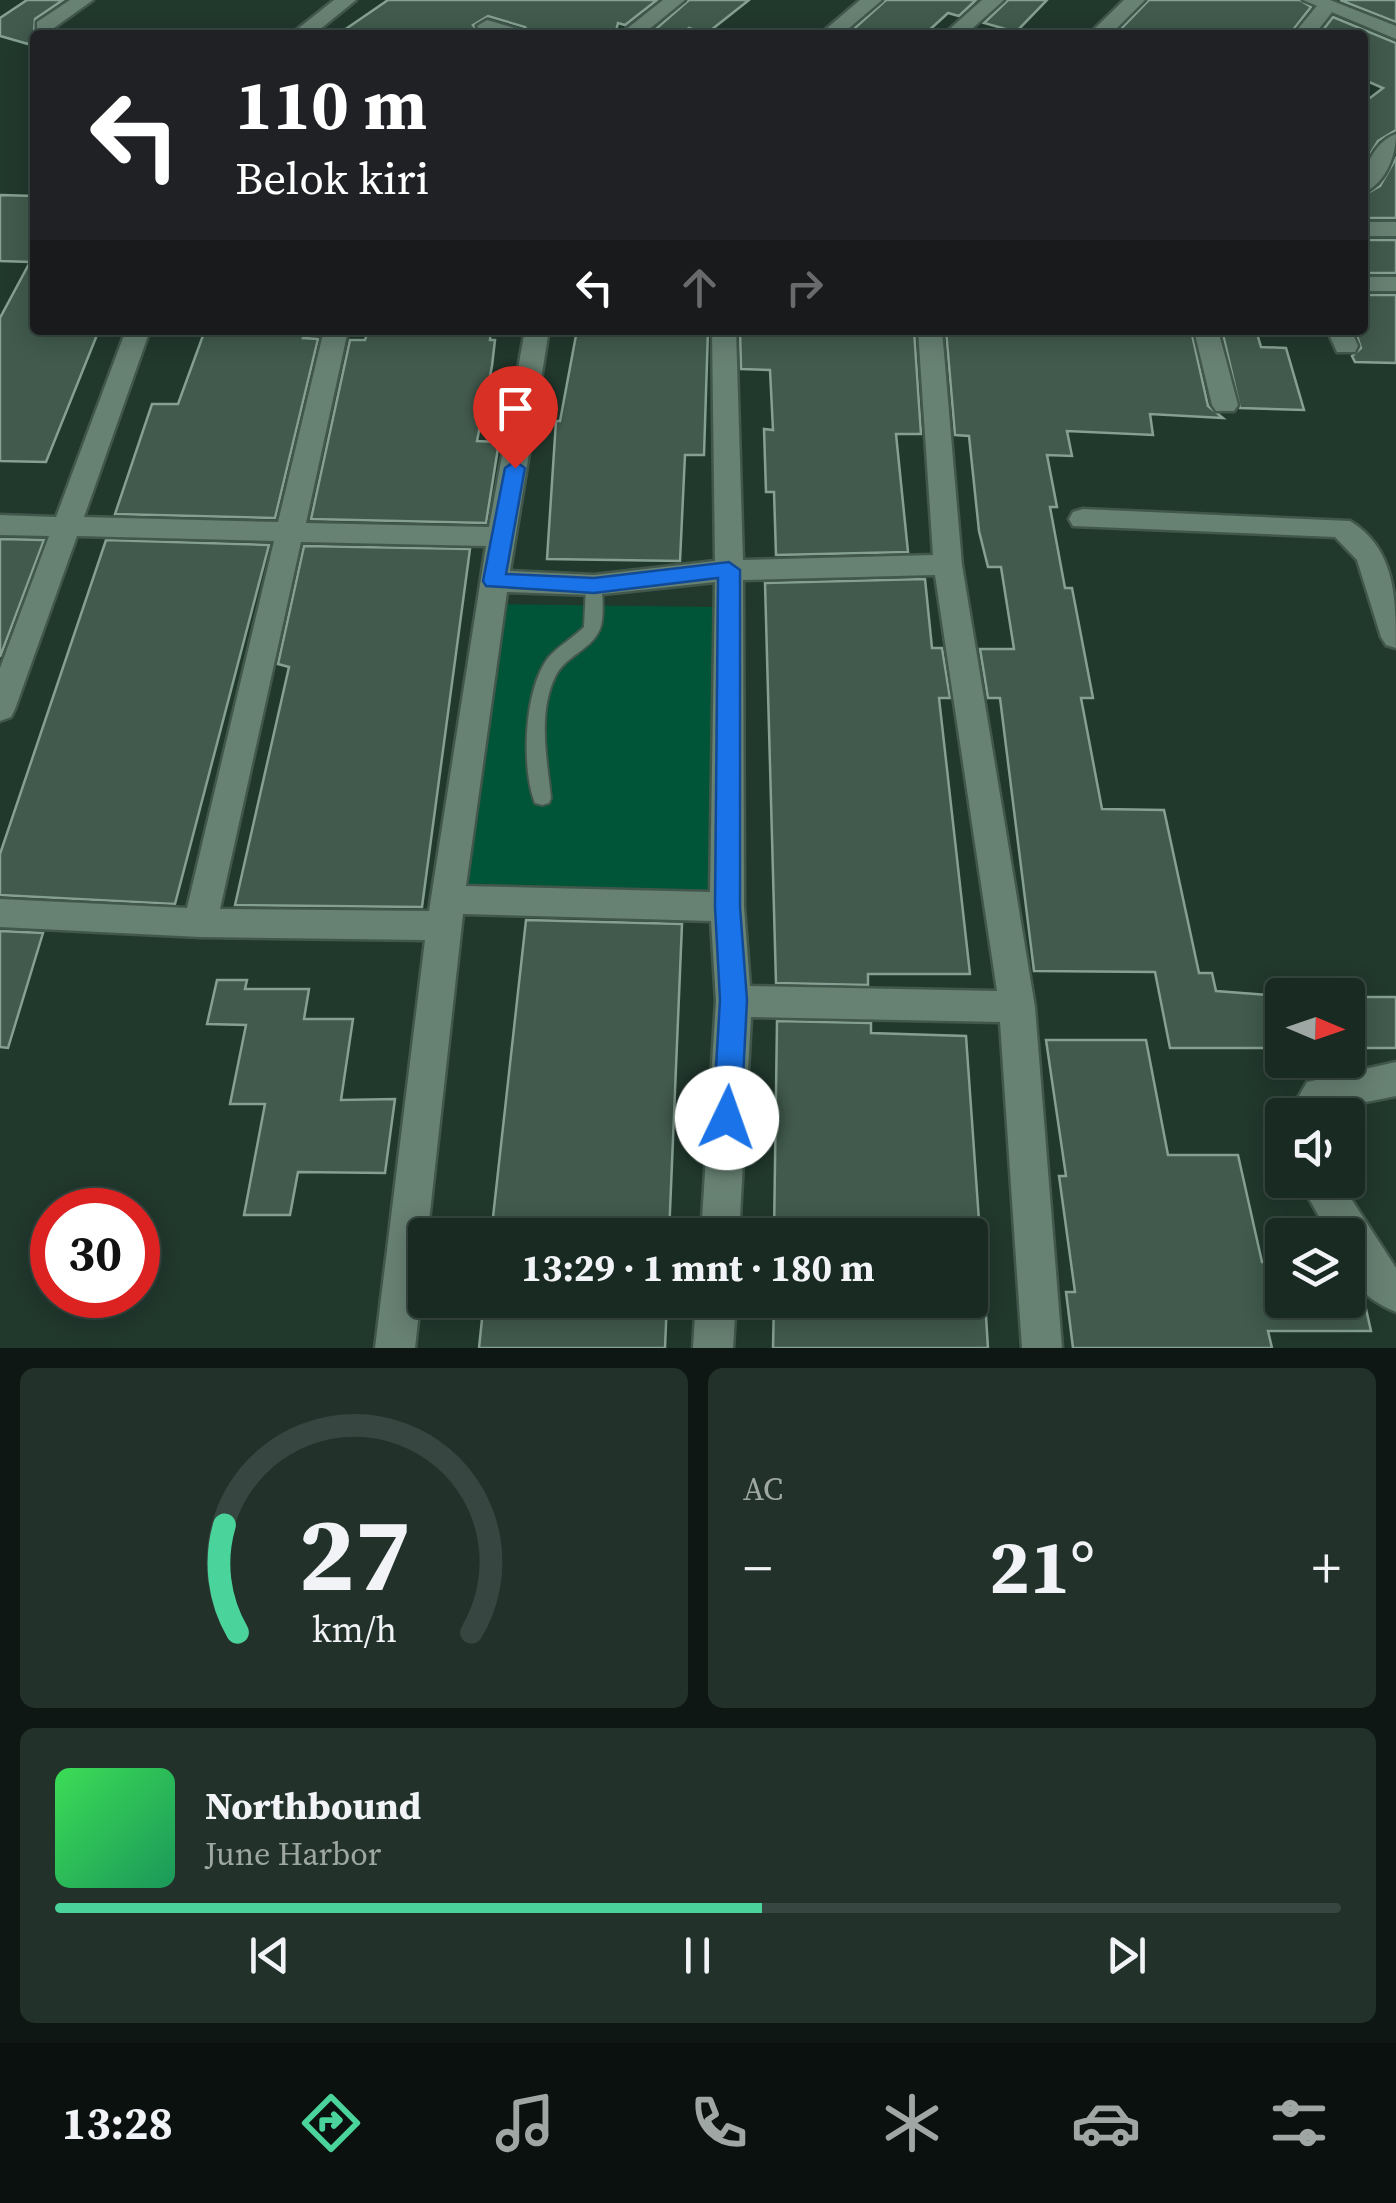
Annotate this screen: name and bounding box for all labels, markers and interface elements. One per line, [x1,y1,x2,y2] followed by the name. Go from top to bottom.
[235,56,427,152] text: 110 m
[70,70,200,200] icon: left
[235,147,429,209] text: Belok kiri
[567,260,622,315] icon: left
[672,260,727,315] icon: ahead
[777,260,832,315] icon: right
[473,366,558,469] pin
[488,381,543,436] icon: arrive
[1265,978,1365,1078] north arrow
[1265,978,1365,1318] map controls
[675,1066,779,1170] position arrow
[1265,1098,1365,1198] button: sound
[30,1188,160,1318] speed limit sign: 30
[1265,1218,1365,1318] button: layers
[521,1242,875,1294] text: 13:29 · 1 mnt · 180 m
[743,1467,783,1511] text: AC
[298,1482,410,1625] text: 27
[989,1515,1095,1618] text: 21°
[743,1530,772,1605] text: −
[1312,1530,1341,1605] text: +
[311,1605,397,1654] text: km/h
[205,1780,421,1832] text: Northbound
[205,1832,381,1876] text: June Harbor
[242,1928,297,1983] icon: previous
[670,1928,725,1983] icon: pause
[1099,1928,1154,1983] icon: next
[296,2088,366,2158] icon: directions
[490,2088,560,2158] icon: music
[684,2088,754,2158] icon: phone
[877,2088,947,2158] icon: climate
[1071,2088,1141,2158] icon: car
[1264,2088,1334,2158] icon: filters
[62,2092,173,2154] text: 13:28

